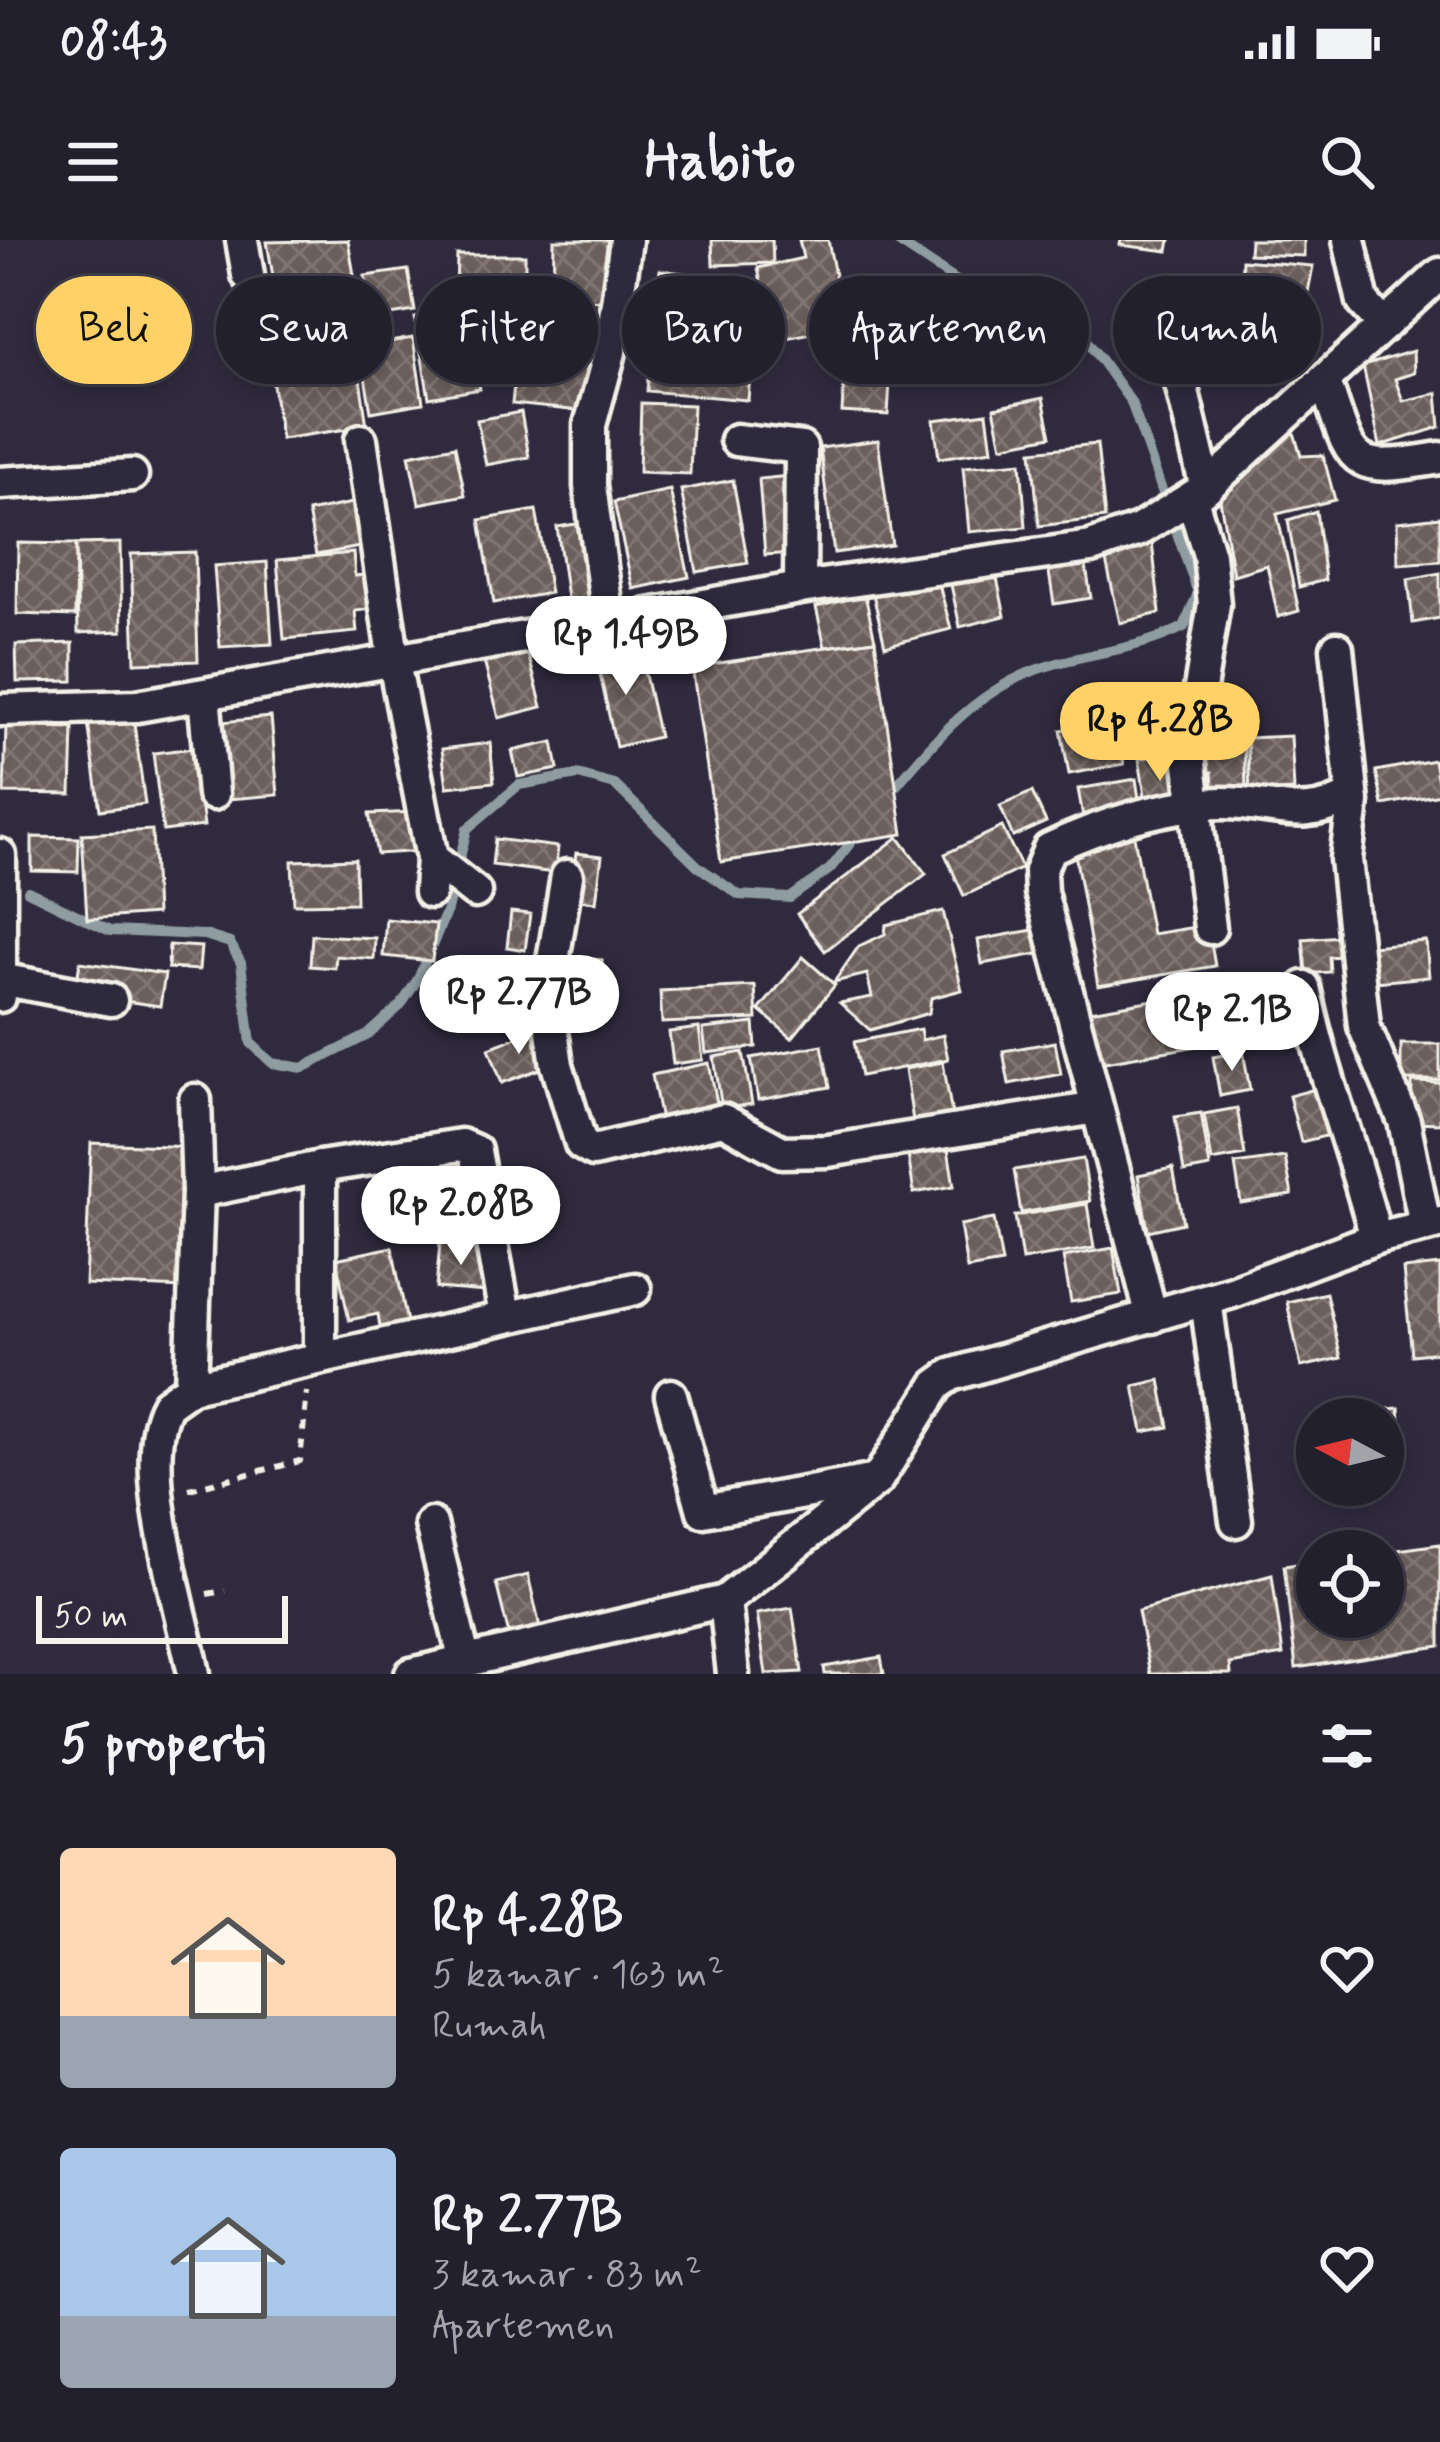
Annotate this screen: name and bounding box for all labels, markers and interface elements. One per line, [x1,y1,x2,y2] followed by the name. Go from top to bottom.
[60,13,167,72] text: 08:43
[644,127,796,198] text: Habito
[60,129,126,195] icon: menu
[1314,129,1380,195] icon: search
[36,276,192,384] chip: Beli
[216,276,392,384] chip: Sewa
[416,276,598,384] chip: Filter
[622,276,785,384] chip: Baru
[809,276,1089,384] chip: Apartemen
[1113,276,1321,384] chip: Rumah
[502,596,750,698] pin: Rp 1.49B
[553,609,699,660] text: Rp 1.49B
[1036,682,1284,784] pin: Rp 4.28B
[1087,695,1233,746] text: Rp 4.28B
[395,955,643,1057] pin: Rp 2.77B
[446,968,592,1019] text: Rp 2.77B
[1121,972,1343,1074] pin: Rp 2.1B
[1172,985,1292,1036] text: Rp 2.1B
[337,1166,585,1268] pin: Rp 2.08B
[388,1179,534,1230] text: Rp 2.08B
[1296,1398,1404,1506] north arrow
[1296,1398,1404,1638] map controls
[1296,1530,1404,1638] button: locate
[36,1590,288,1643] scale bar
[54,1595,128,1639] text: 50 m
[60,1713,265,1779] text: 5 properti
[1314,1713,1380,1779] icon: filters
[432,1884,623,1950] text: Rp 4.28B
[156,1896,300,2040] icon: home
[1314,1935,1380,2001] icon: heart
[432,1950,724,2001] text: 5 kamar · 163 m²
[432,2001,547,2052] text: Rumah
[432,2184,622,2250] text: Rp 2.77B
[156,2196,300,2340] icon: home
[1314,2235,1380,2301] icon: heart
[432,2250,702,2301] text: 3 kamar · 83 m²
[432,2301,614,2352] text: Apartemen

